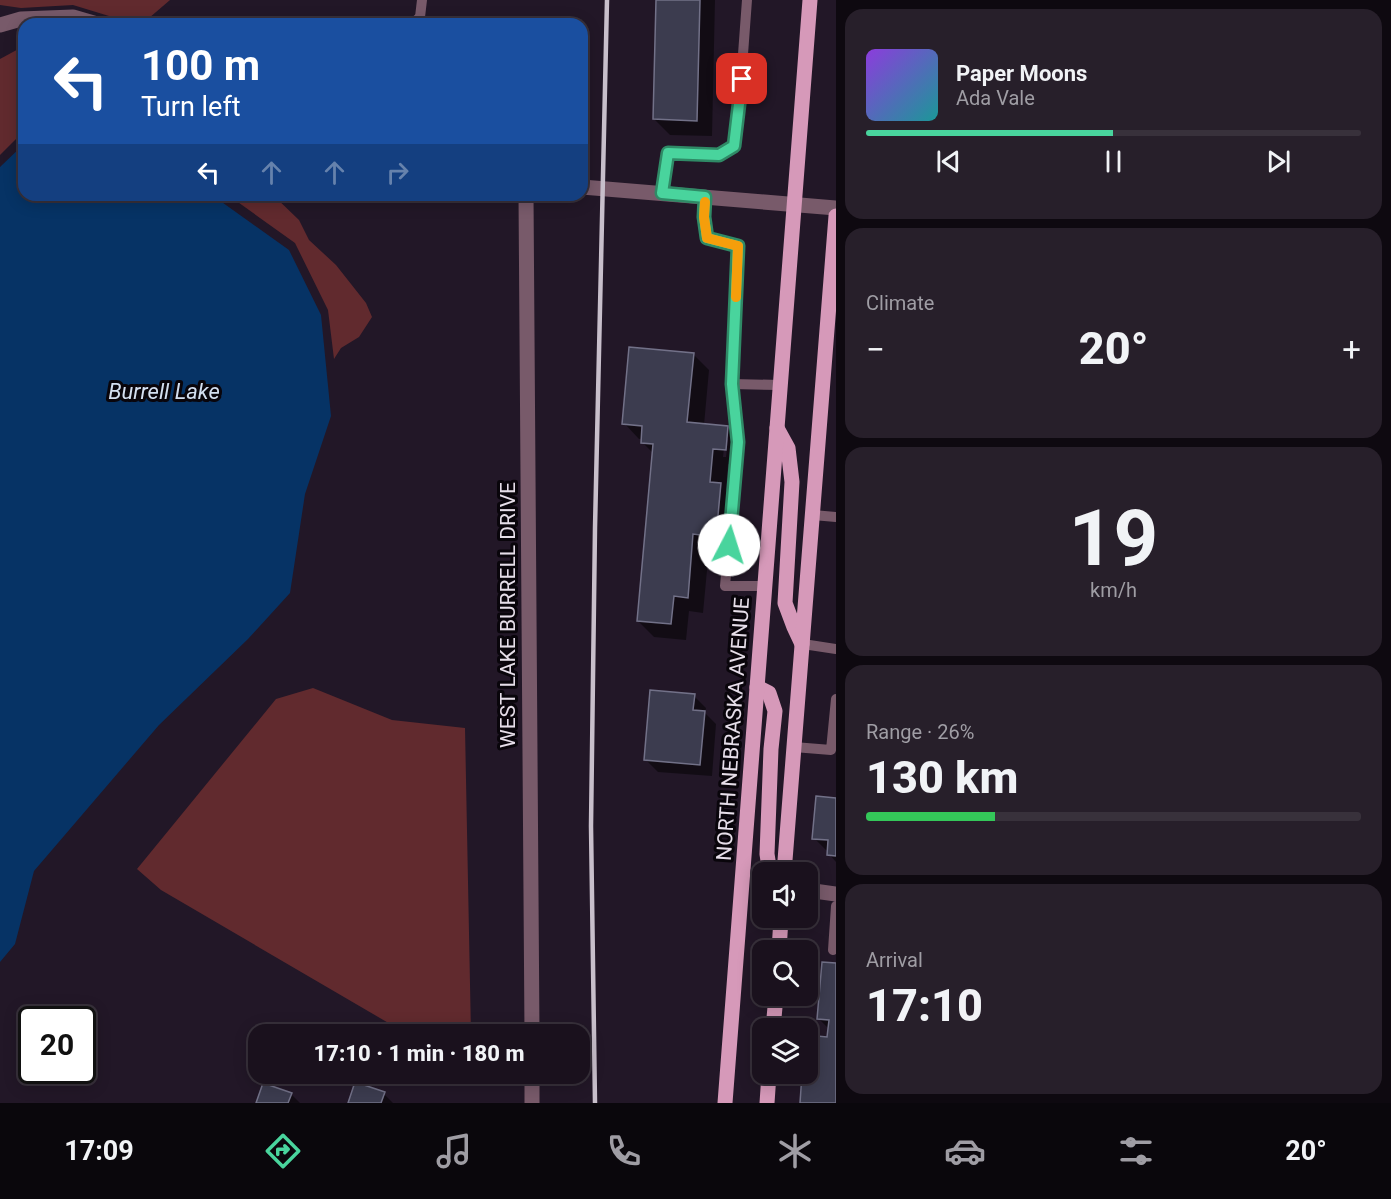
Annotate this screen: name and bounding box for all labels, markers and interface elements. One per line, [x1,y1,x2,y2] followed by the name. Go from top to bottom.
[141,41,260,90] text: 100 m
[42,42,120,120] icon: left
[716,53,767,104] pin
[956,61,1087,86] text: Paper Moons
[725,62,758,95] icon: arrive
[956,86,1035,110] text: Ada Vale
[141,91,241,123] text: Turn left
[932,145,965,178] icon: previous
[1097,145,1130,178] icon: pause
[1262,145,1295,178] icon: next
[192,156,225,189] icon: left
[255,156,288,189] icon: ahead
[318,156,351,189] icon: ahead
[381,156,414,189] icon: right
[866,291,934,315] text: Climate
[1079,322,1148,375] text: 20°
[866,330,885,369] text: −
[1342,330,1361,369] text: +
[108,379,220,404] water label: Burrell Lake
[496,482,520,748] street label: WEST LAKE BURRELL DRIVE
[1069,493,1158,584] text: 19
[697,513,761,577] position arrow
[1090,578,1137,602] text: km/h
[712,596,754,862] street label: NORTH NEBRASKA AVENUE
[866,720,974,744] text: Range · 26%
[866,751,1018,804] text: 130 km
[752,862,818,1084] map controls
[752,862,818,928] button: sound
[752,940,818,1006] button: search
[866,948,923,972] text: Arrival
[866,979,983,1032] text: 17:10
[18,1006,96,1084] speed limit sign: 20
[752,1018,818,1084] button: layers
[314,1041,524,1066] text: 17:10 · 1 min · 180 m
[262,1130,304,1172] icon: directions
[433,1130,475,1172] icon: music
[603,1130,645,1172] icon: phone
[774,1130,816,1172] icon: climate
[944,1130,986,1172] icon: car
[1115,1130,1157,1172] icon: filters
[64,1135,134,1167] text: 17:09
[1285,1135,1327,1167] text: 20°

